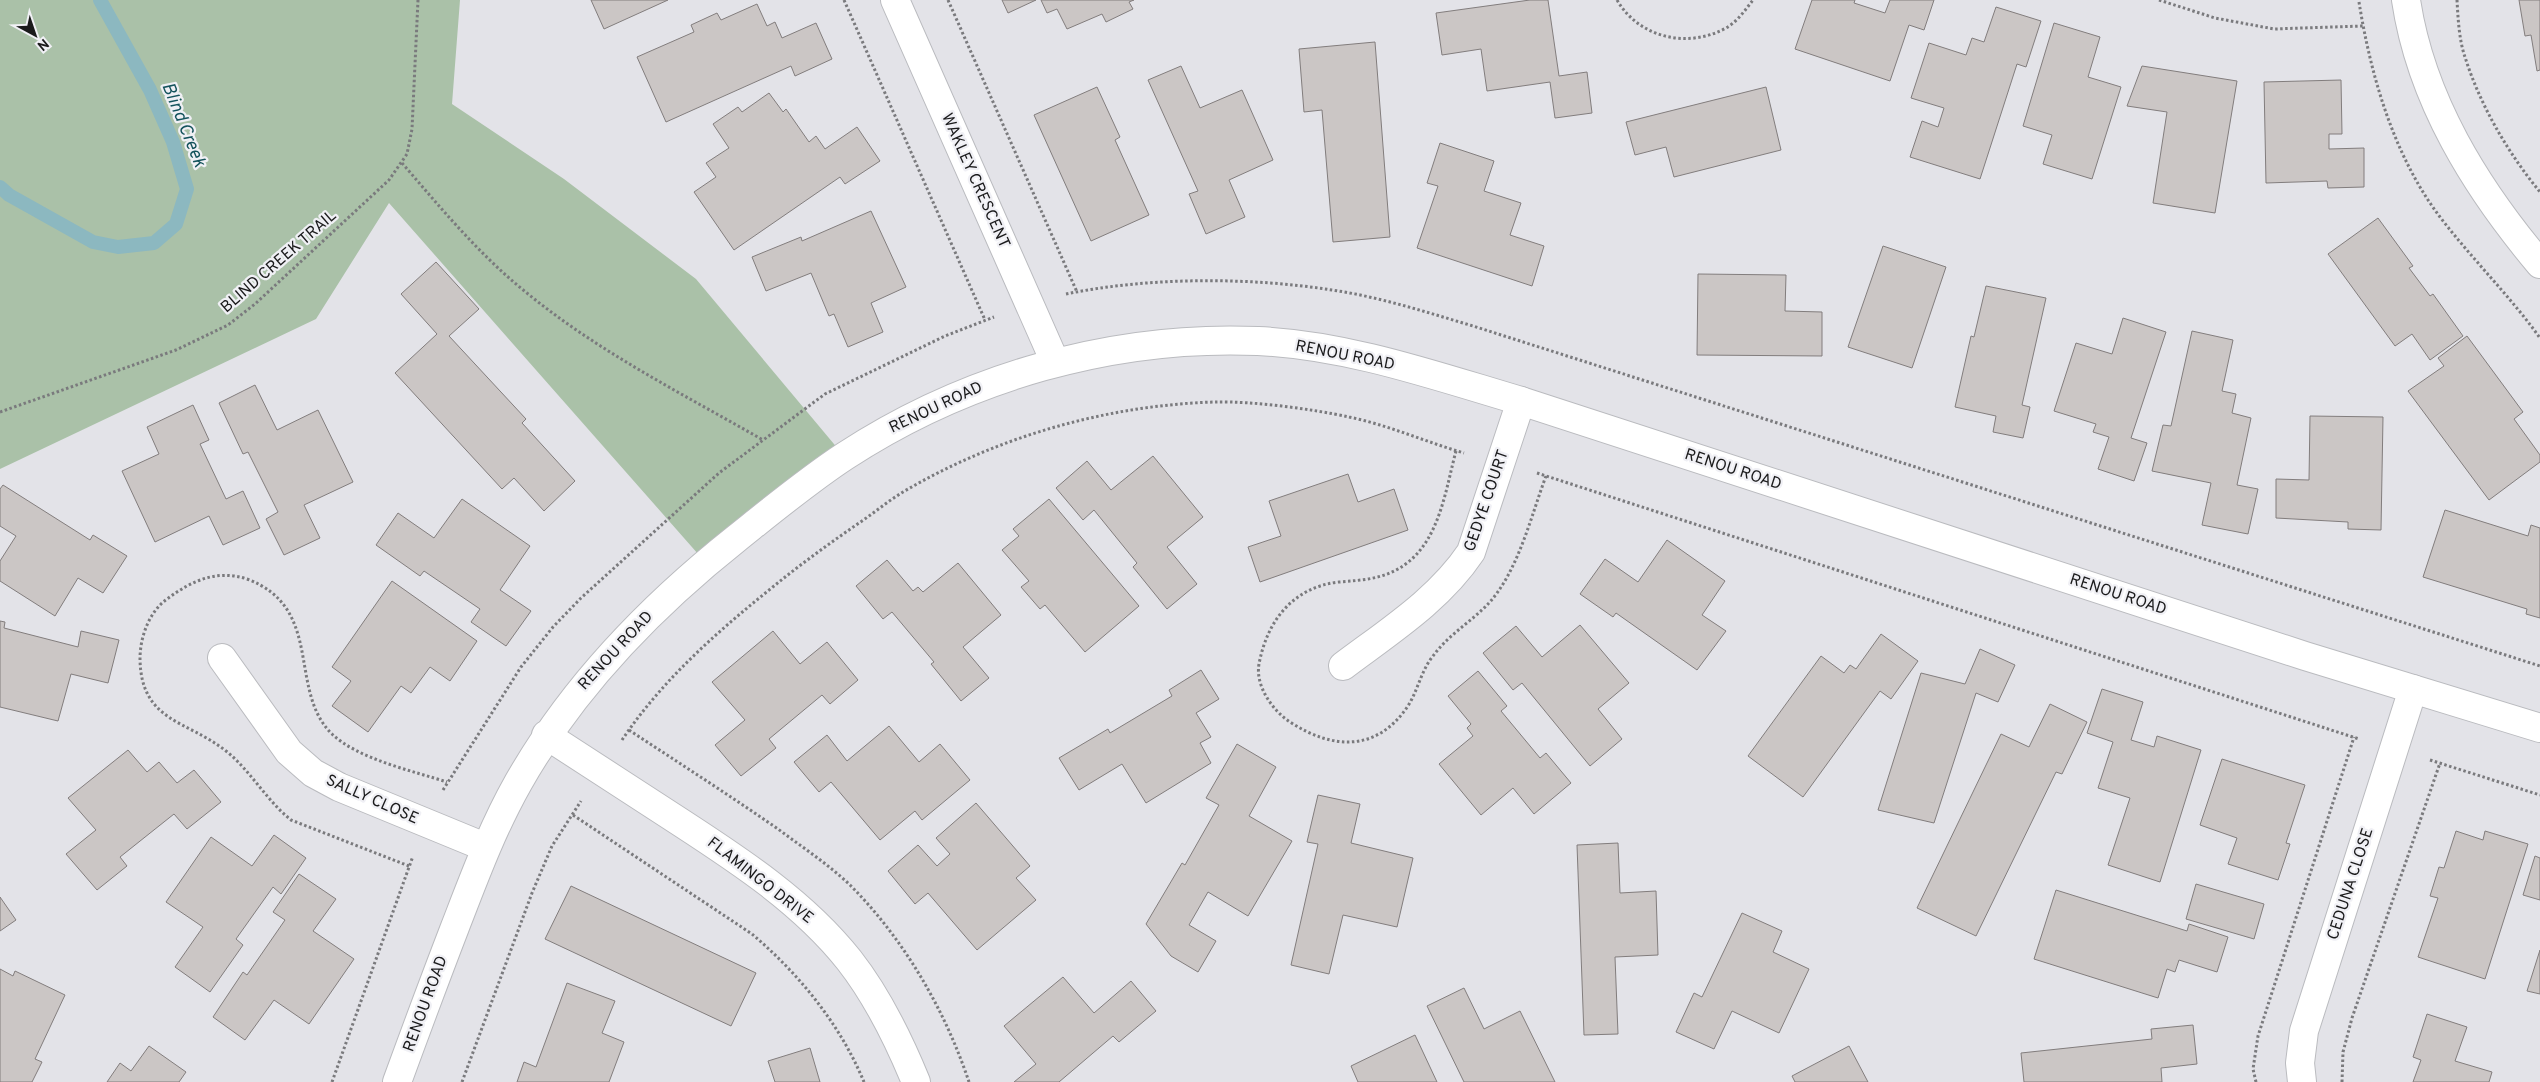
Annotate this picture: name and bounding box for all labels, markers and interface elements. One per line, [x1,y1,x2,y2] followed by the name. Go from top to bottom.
[10,10,60,60] north arrow
[33,34,52,54] text: N
[156,79,211,172] water label: Blind Creek
[936,110,1014,252] street label: WAKLEY CRESCENT
[217,206,341,318] street label: BLIND CREEK TRAIL
[1294,337,1396,375] street label: RENOU ROAD
[886,378,986,438] street label: RENOU ROAD
[1682,445,1784,495] street label: RENOU ROAD
[1460,447,1514,555] street label: GEDYE COURT
[2067,570,2169,620] street label: RENOU ROAD
[574,607,658,695] street label: RENOU ROAD
[322,771,422,829] street label: SALLY CLOSE
[2323,825,2379,943] street label: CEDUNA CLOSE
[703,833,817,929] street label: FLAMINGO DRIVE
[399,953,453,1055] street label: RENOU ROAD

